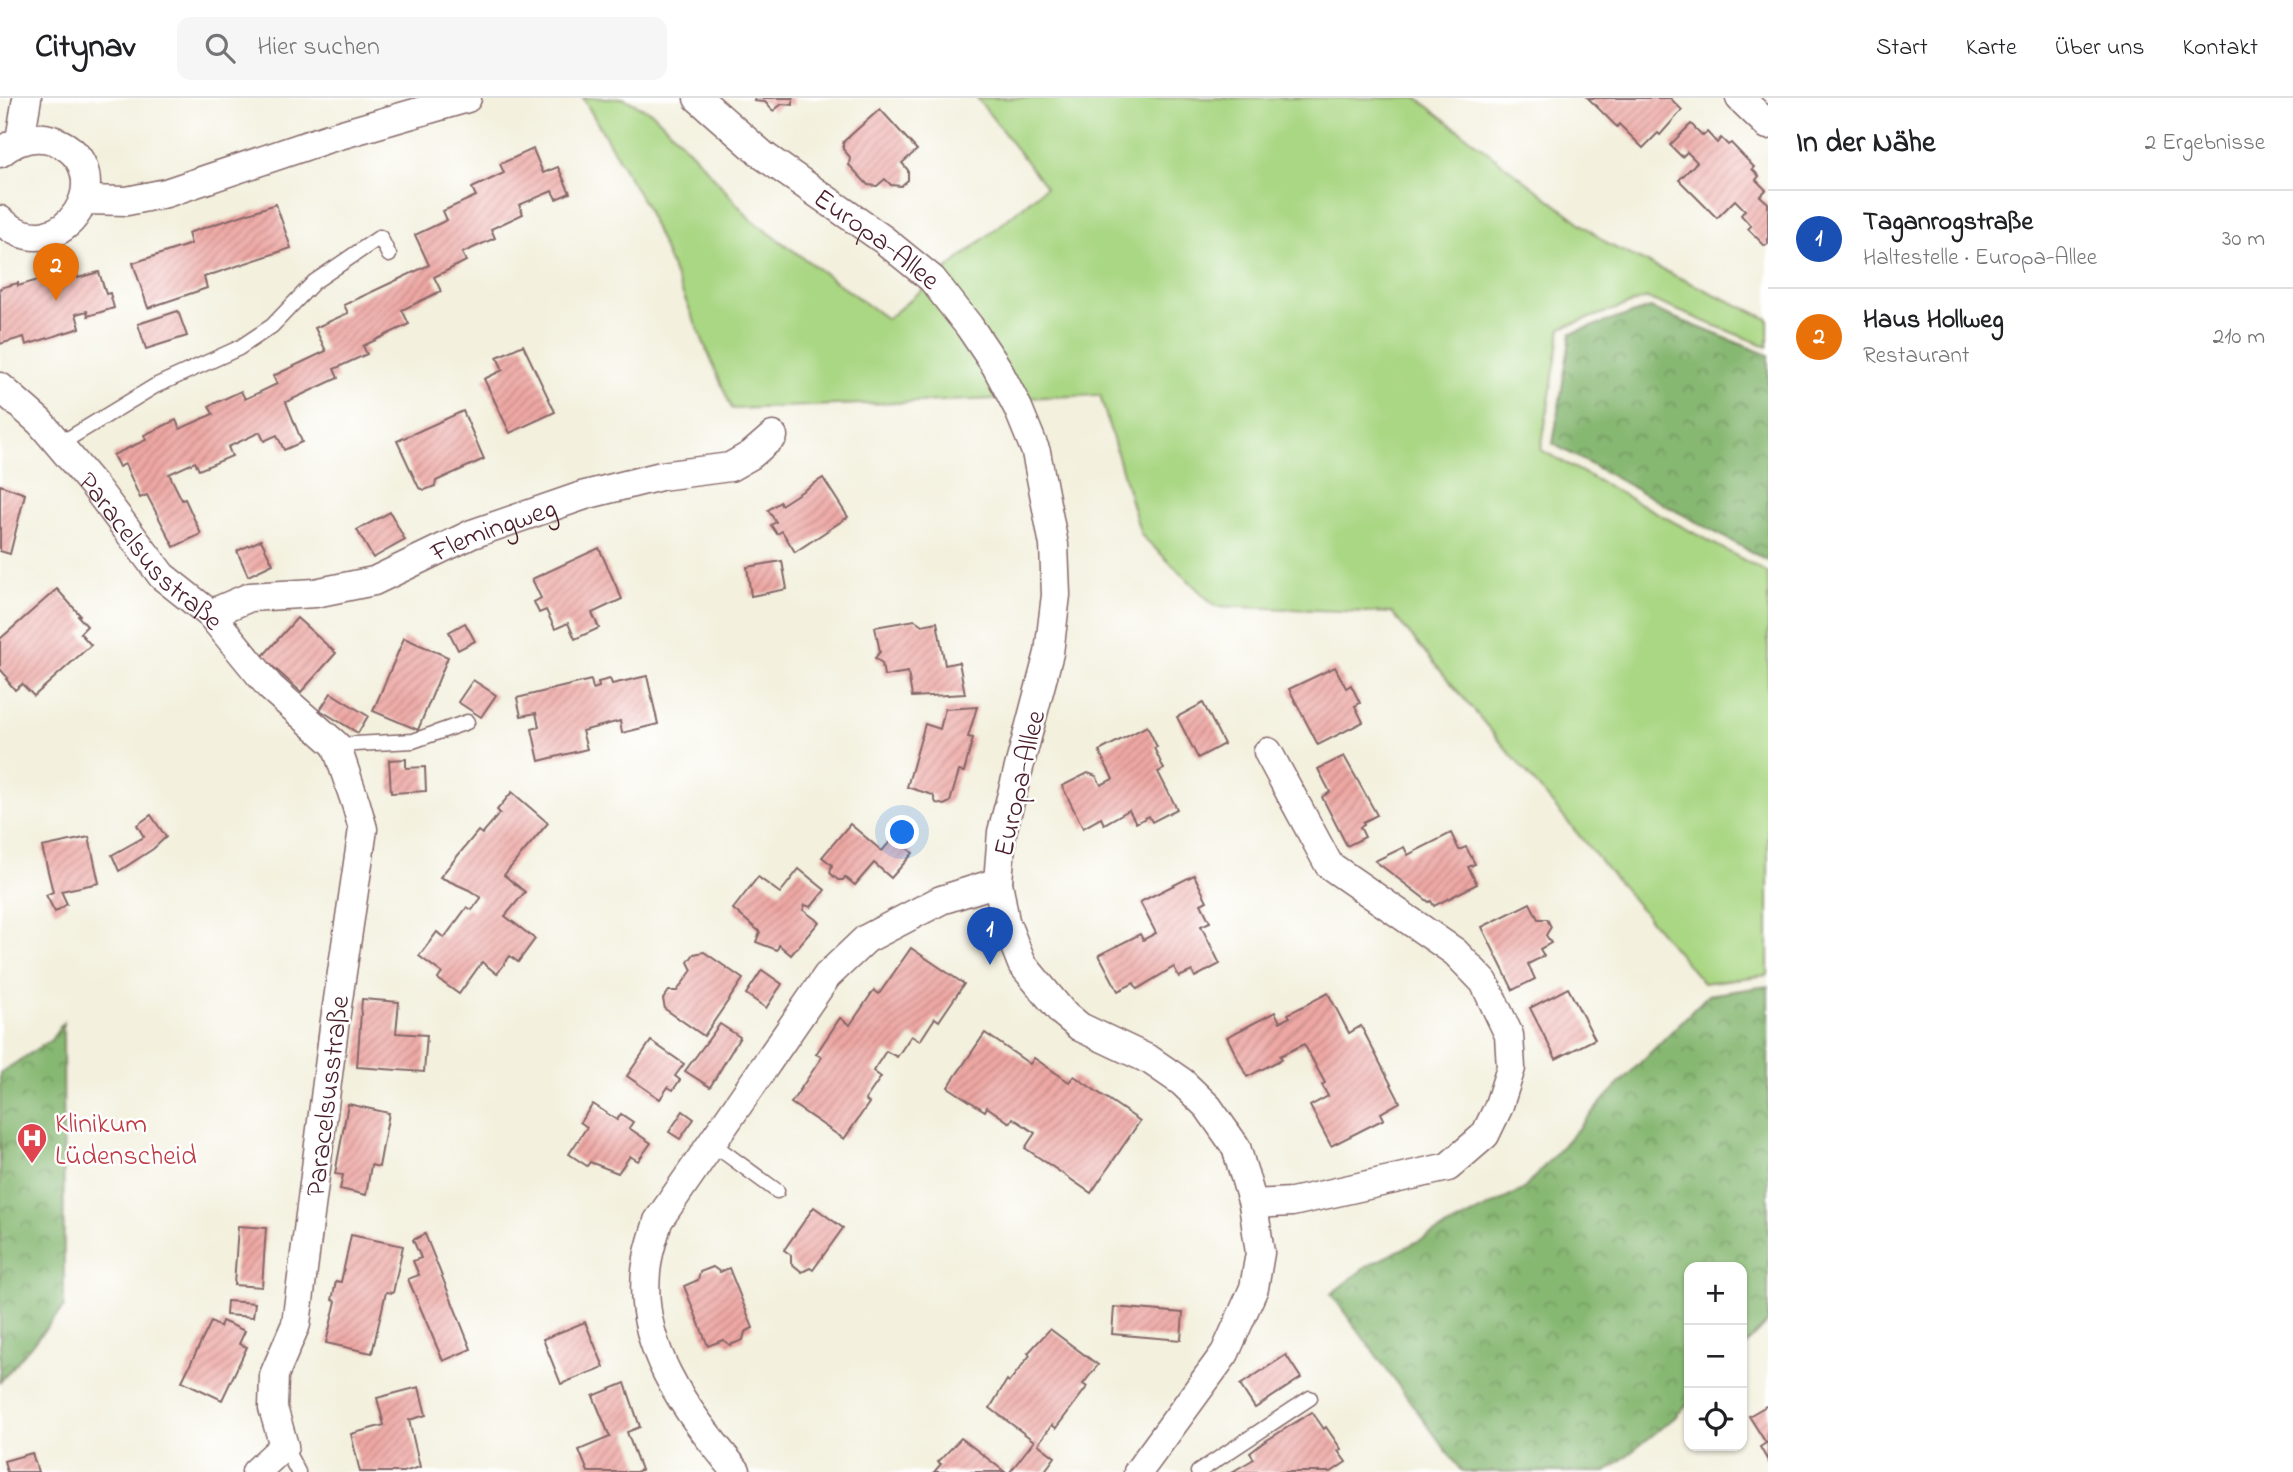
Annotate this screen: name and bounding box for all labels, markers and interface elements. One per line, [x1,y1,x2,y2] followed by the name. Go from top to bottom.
[177,17,667,80] search box
[35,24,135,72] text: Citynav
[201,29,239,67] icon: search
[257,29,380,67] text: Hier suchen
[1876,31,1928,66] text: Start
[1966,31,2017,66] text: Karte
[2055,31,2144,66] text: Über uns
[2182,31,2258,66] text: Kontakt
[1796,122,1936,166] text: In der Nähe
[2145,127,2265,160] text: 2 Ergebnisse
[804,180,948,302] street label: Europa-Allee
[1863,204,2033,242] text: Taganrogstraße
[1815,223,1823,256] text: 1
[2222,223,2265,256] text: 30 m
[1863,242,2097,275] text: Haltestelle · Europa-Allee
[33,243,79,301] pin: 2
[1863,302,2004,340] text: Haus Hollweg
[1813,321,1825,354] text: 2
[2213,321,2265,354] text: 210 m
[1863,340,1970,373] text: Restaurant
[67,464,232,641] street label: Paracelsusstraße
[424,489,563,575] street label: Flemingweg
[985,706,1058,861] street label: Europa-Allee
[885,815,919,849] your location
[967,907,1013,965] pin: 1
[297,993,362,1199] street label: Paracelsusstraße
[55,1105,197,1178] place label: Klinikum Lüdenscheid
[15,1121,49,1165] hospital icon: Klinikum Lüdenscheid
[1684,1262,1747,1451] map controls
[1684,1262,1747,1325] button: +
[1684,1325,1747,1388] button: −
[1684,1388,1747,1451] button: locate

